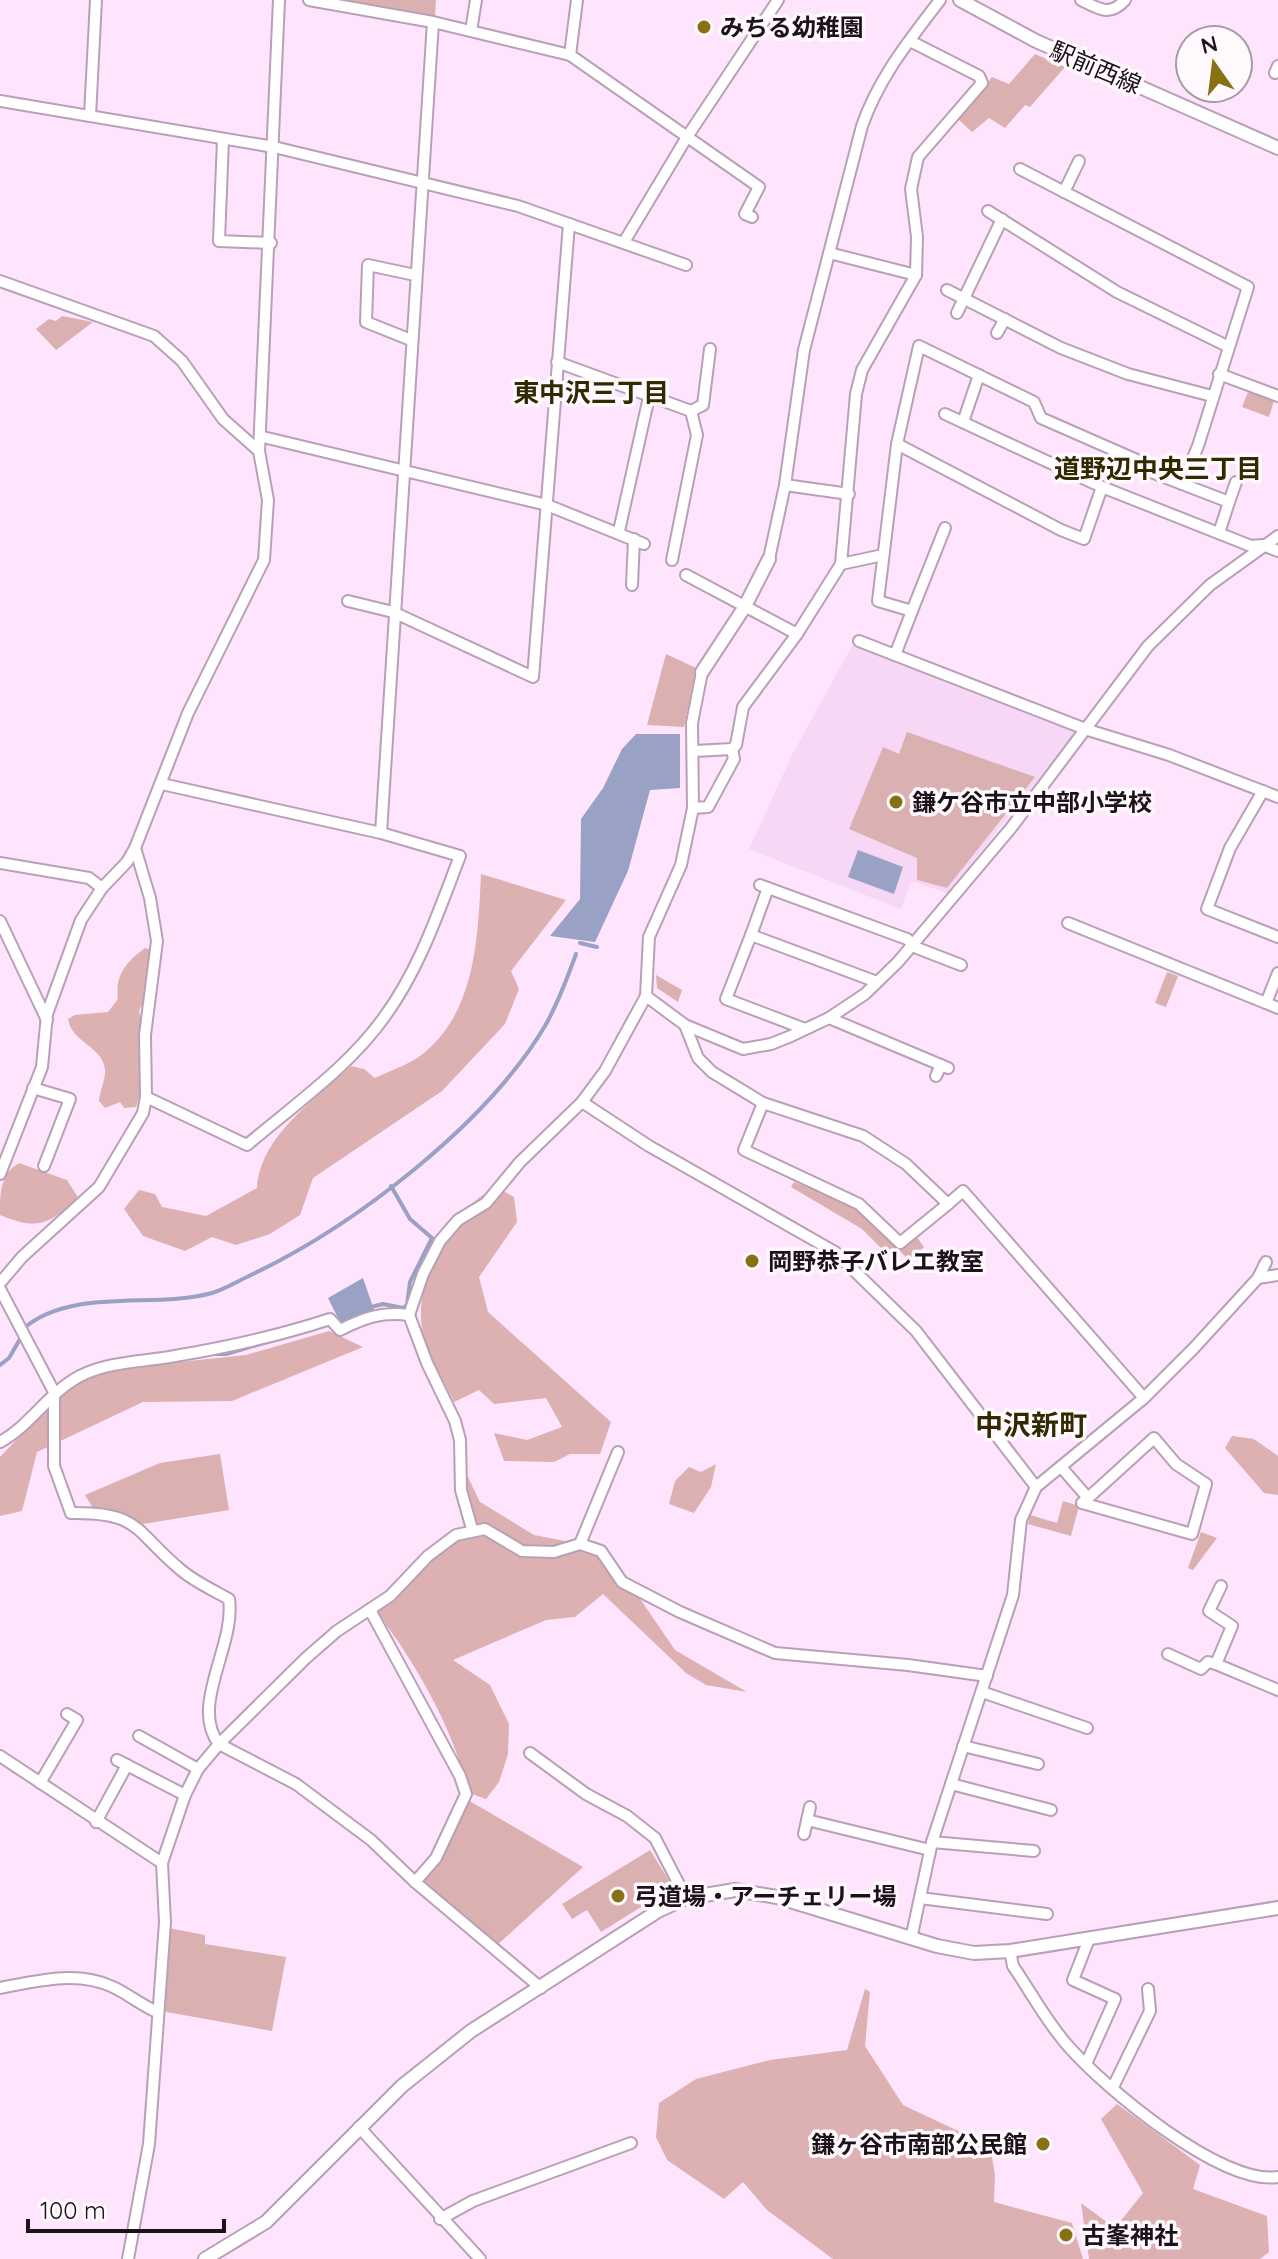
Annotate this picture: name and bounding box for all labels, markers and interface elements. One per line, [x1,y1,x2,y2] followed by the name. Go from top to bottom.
[720,12,864,42] place label: みちる幼稚園
[695,18,713,36] marker: みちる幼稚園
[1174,24,1254,104] north arrow
[1198,29,1220,60] text: N
[1046,34,1146,100] street label: 駅前西線
[513,376,669,409] district label: 東中沢三丁目
[1054,452,1262,485] district label: 道野辺中央三丁目
[912,787,1152,817] place label: 鎌ケ谷市立中部小学校
[887,793,905,811] marker: 鎌ケ谷市立中部小学校
[768,1246,984,1276] place label: 岡野恭子バレエ教室
[743,1252,761,1270] marker: 岡野恭子バレエ教室
[975,1407,1087,1442] district label: 中沢新町
[634,1881,897,1911] place label: 弓道場・アーチェリー場
[609,1887,627,1905] marker: 弓道場・アーチェリー場
[811,2129,1027,2159] place label: 鎌ヶ谷市南部公民館
[1034,2135,1052,2153] marker: 鎌ヶ谷市南部公民館
[28,2183,224,2233] scale bar
[40,2195,106,2225] text: 100 m
[1082,2220,1178,2250] place label: 古峯神社
[1057,2226,1075,2244] marker: 古峯神社

